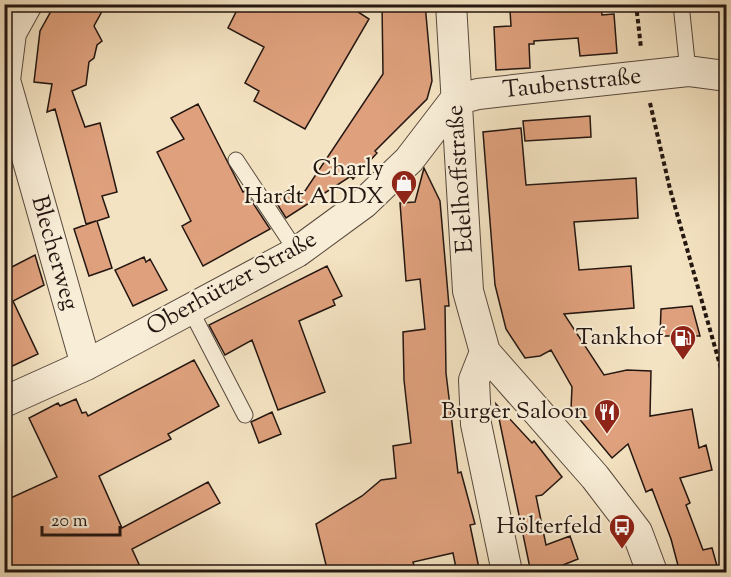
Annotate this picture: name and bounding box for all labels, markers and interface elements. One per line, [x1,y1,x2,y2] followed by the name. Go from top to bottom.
[501,60,643,108] street label: Taubenstraße
[439,104,483,254] street label: Edelhoffstraße
[244,152,384,214] place label: Charly Hardt ADDX
[389,168,419,206] shop icon: Charly Hardt ADDX
[21,192,87,314] street label: Blecherweg
[141,223,323,345] street label: Oberhützer Straße
[576,321,666,355] place label: Tankhof
[668,323,698,361] fuel station icon: Tankhof
[441,395,588,429] place label: Burger Saloon
[592,397,622,435] restaurant icon: Burger Saloon
[42,499,120,537] scale bar
[51,509,88,535] text: 20 m
[496,510,602,544] place label: Hölterfeld
[607,512,637,550] bus stop icon: Hölterfeld

